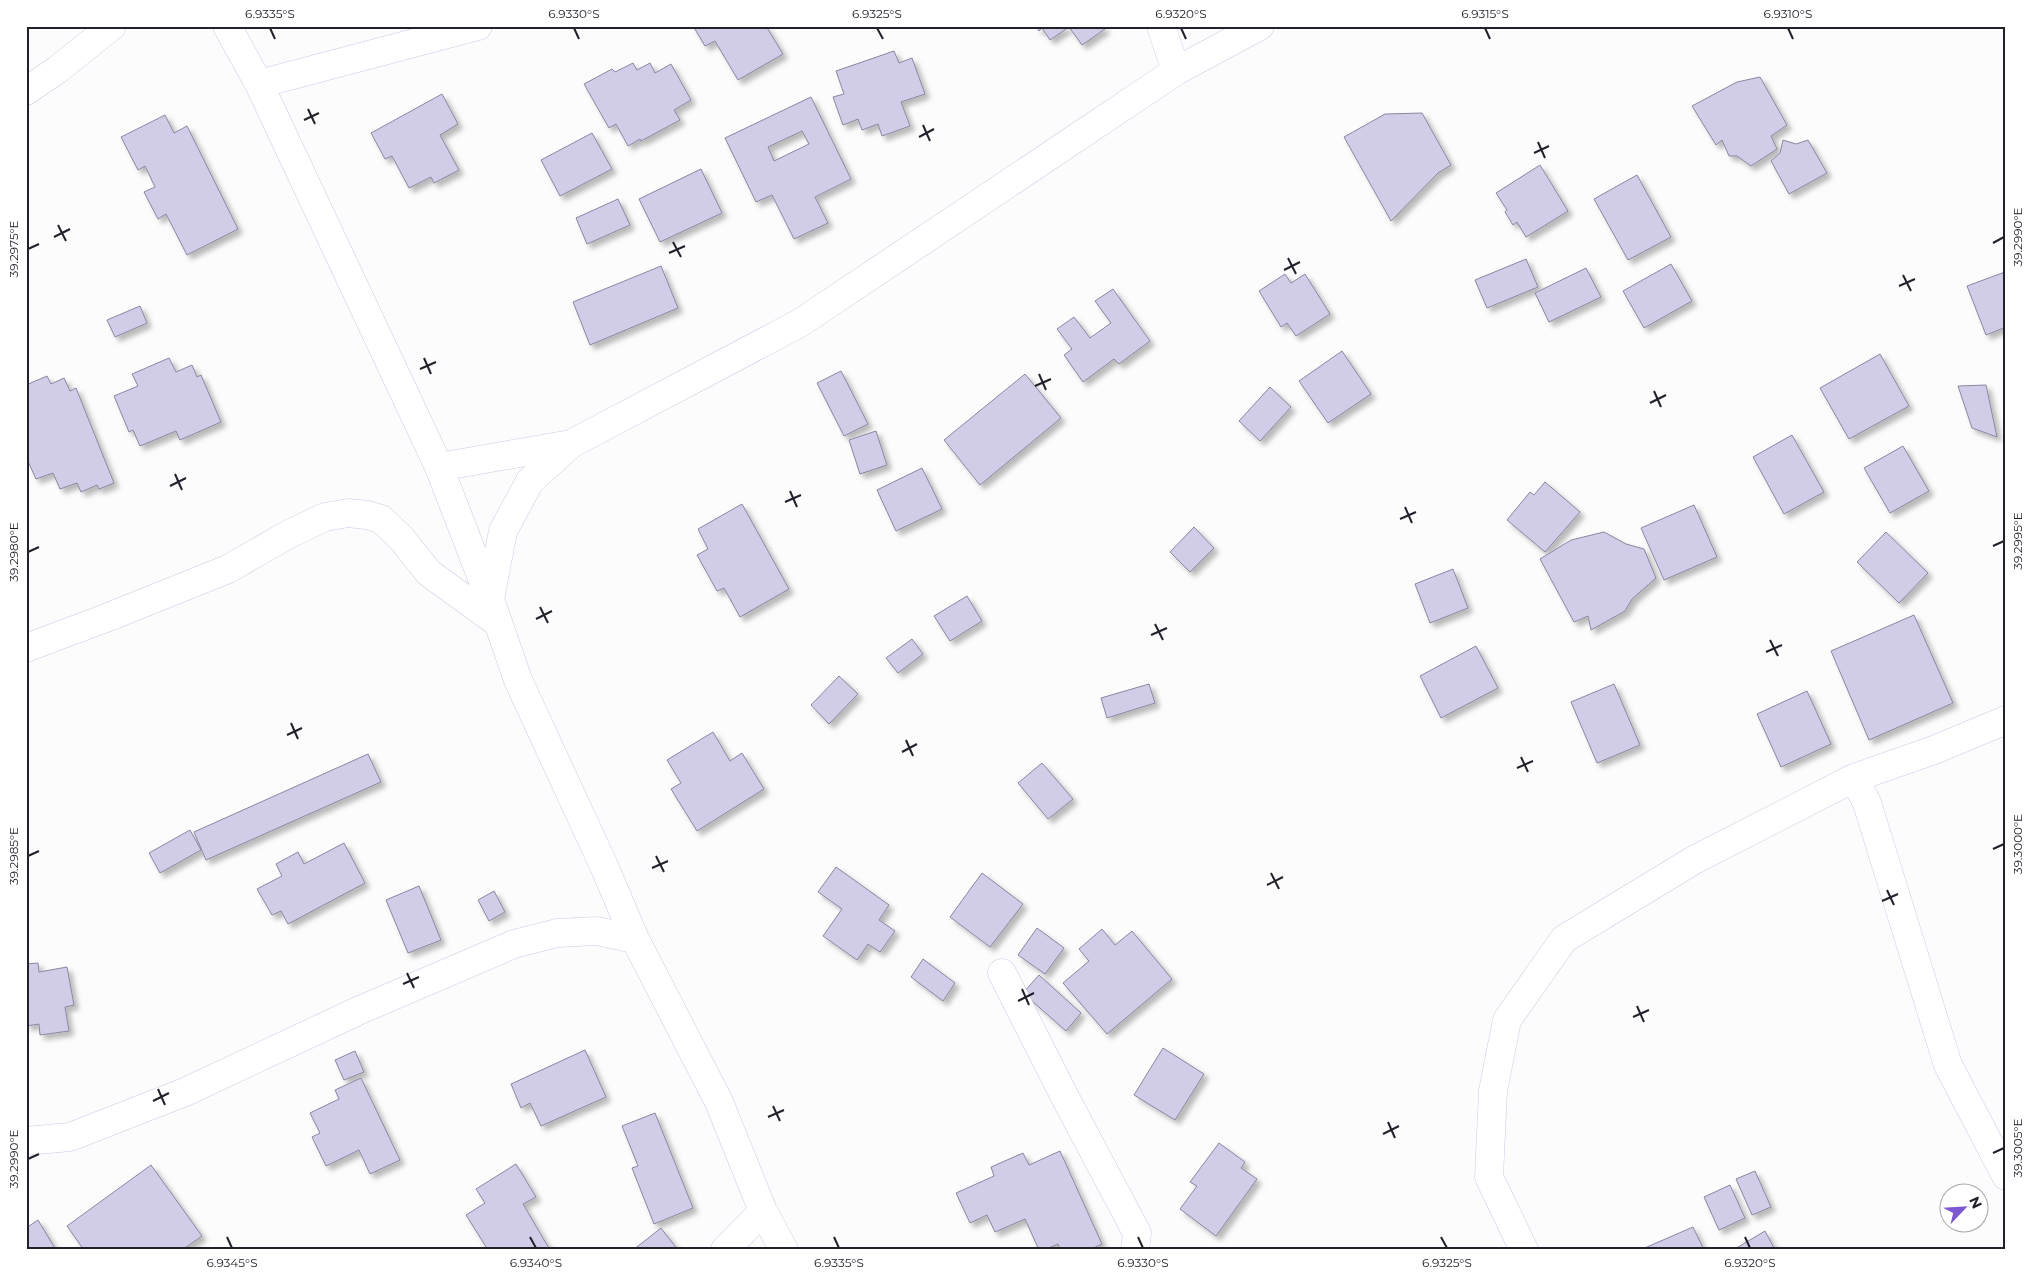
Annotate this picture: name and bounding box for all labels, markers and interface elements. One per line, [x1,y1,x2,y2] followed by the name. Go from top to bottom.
[245,6,295,21] text: 6.9335°S
[548,6,600,21] text: 6.9330°S
[852,6,902,21] text: 6.9325°S
[1155,6,1207,21] text: 6.9320°S
[1461,6,1509,21] text: 6.9315°S
[1764,6,1812,21] text: 6.9310°S
[2010,207,2025,267] text: 39.2990°E
[6,220,21,278] text: 39.2975°E
[2010,512,2025,570] text: 39.2995°E
[6,522,21,582] text: 39.2980°E
[2010,814,2025,874] text: 39.3000°E
[6,827,21,885] text: 39.2985°E
[2010,1119,2025,1177] text: 39.3005°E
[6,1129,21,1189] text: 39.2990°E
[1940,1184,1990,1234] north arrow
[1965,1194,1986,1211] text: N
[206,1255,258,1270] text: 6.9345°S
[510,1255,562,1270] text: 6.9340°S
[814,1255,864,1270] text: 6.9335°S
[1117,1255,1169,1270] text: 6.9330°S
[1422,1255,1472,1270] text: 6.9325°S
[1724,1255,1776,1270] text: 6.9320°S

